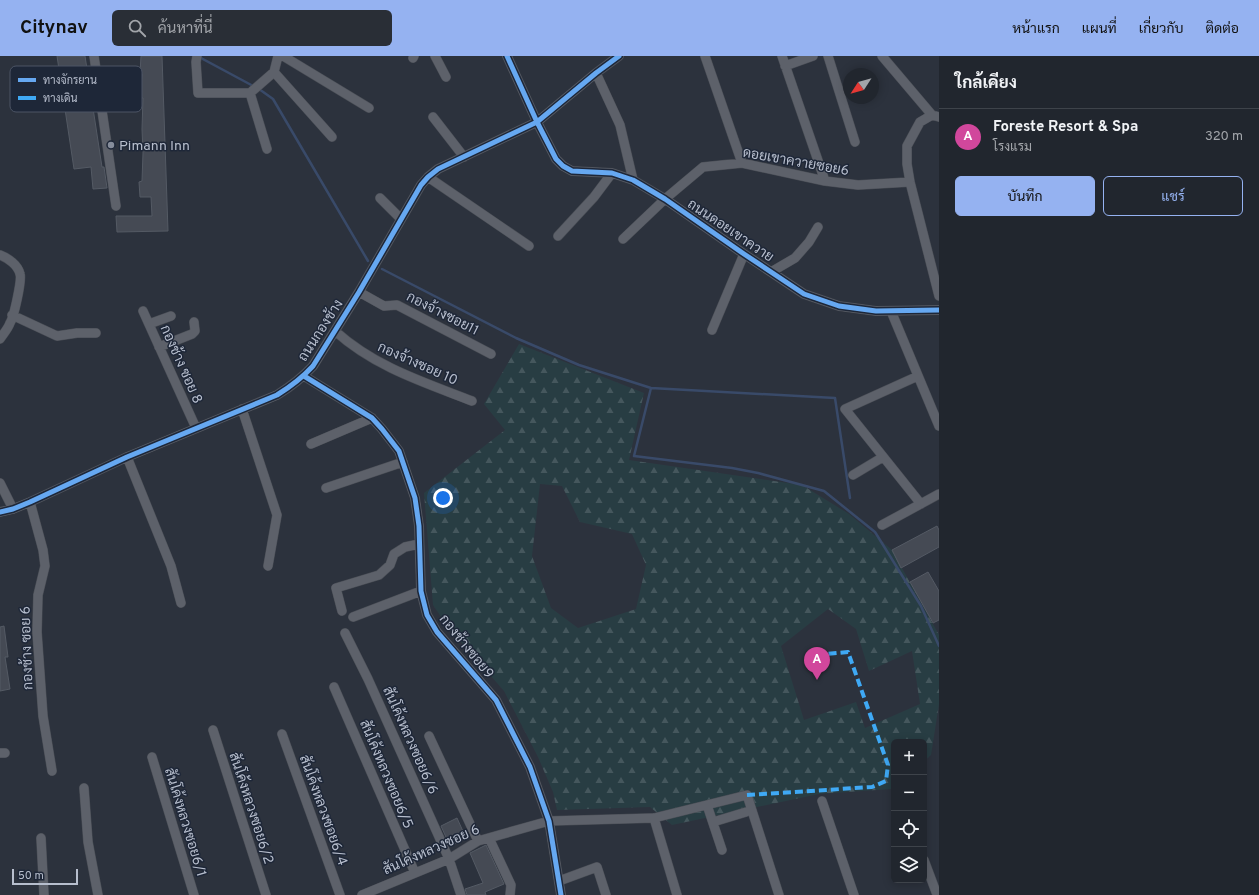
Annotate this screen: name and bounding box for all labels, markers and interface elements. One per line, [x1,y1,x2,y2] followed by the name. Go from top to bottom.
[112,10,392,46] search box
[20,16,88,40] text: Citynav
[126,17,148,39] icon: search
[158,20,213,39] text: ค้นหาที่นี่
[1012,21,1060,38] text: หน้าแรก
[1082,21,1117,38] text: แผนที่
[1139,21,1183,38] text: เกี่ยวกับ
[1205,21,1239,38] text: ติดต่อ
[10,66,142,112] legend
[843,68,879,104] north arrow
[43,73,97,88] text: ทางจักรยาน
[955,73,1017,95] text: ใกล้เคียง
[43,92,78,106] text: ทางเดิน
[993,118,1138,137] text: Foreste Resort & Spa
[963,129,973,145] text: A
[1205,129,1243,145] text: 320 m
[119,138,190,155] place label: Pimann Inn
[106,140,116,150] marker: Pimann Inn
[993,140,1032,156] text: โรงแรม
[741,145,850,180] street label: ดอยเขาควายซอย6
[955,176,1095,216] button: บันทึก
[1103,176,1243,216] button: แชร์
[684,196,777,266] street label: ถนนดอยเขาควาย
[403,287,482,340] street label: กองจ้างซอย11
[293,296,348,365] street label: ถนนกองช้าง
[156,322,207,407] street label: กองช้าง ซอย 8
[375,337,461,390] street label: กองจ้างซอย 10
[433,488,453,508] your location
[16,606,37,690] street label: กองช้าง ซอย 6
[435,610,498,682] street label: กองช้างซอย9
[804,647,830,680] pin: A
[378,683,443,797] street label: สันโค้งหลวงซอย6/6
[355,717,418,832] street label: สันโค้งหลวงซอย6/5
[891,739,927,883] map controls
[891,739,927,775] button: +
[225,750,279,866] street label: สันโค้งหลวงซอย6/2
[295,752,352,868] street label: สันโค้งหลวงซอย6/4
[160,765,211,879] street label: สันโค้งหลวงซอย6/1
[891,775,927,811] button: −
[891,811,927,847] button: locate
[380,820,483,879] street label: สันโค้งหลวงซอย 6
[891,847,927,883] button: layers
[12,867,78,886] scale bar
[18,869,44,883] text: 50 m

